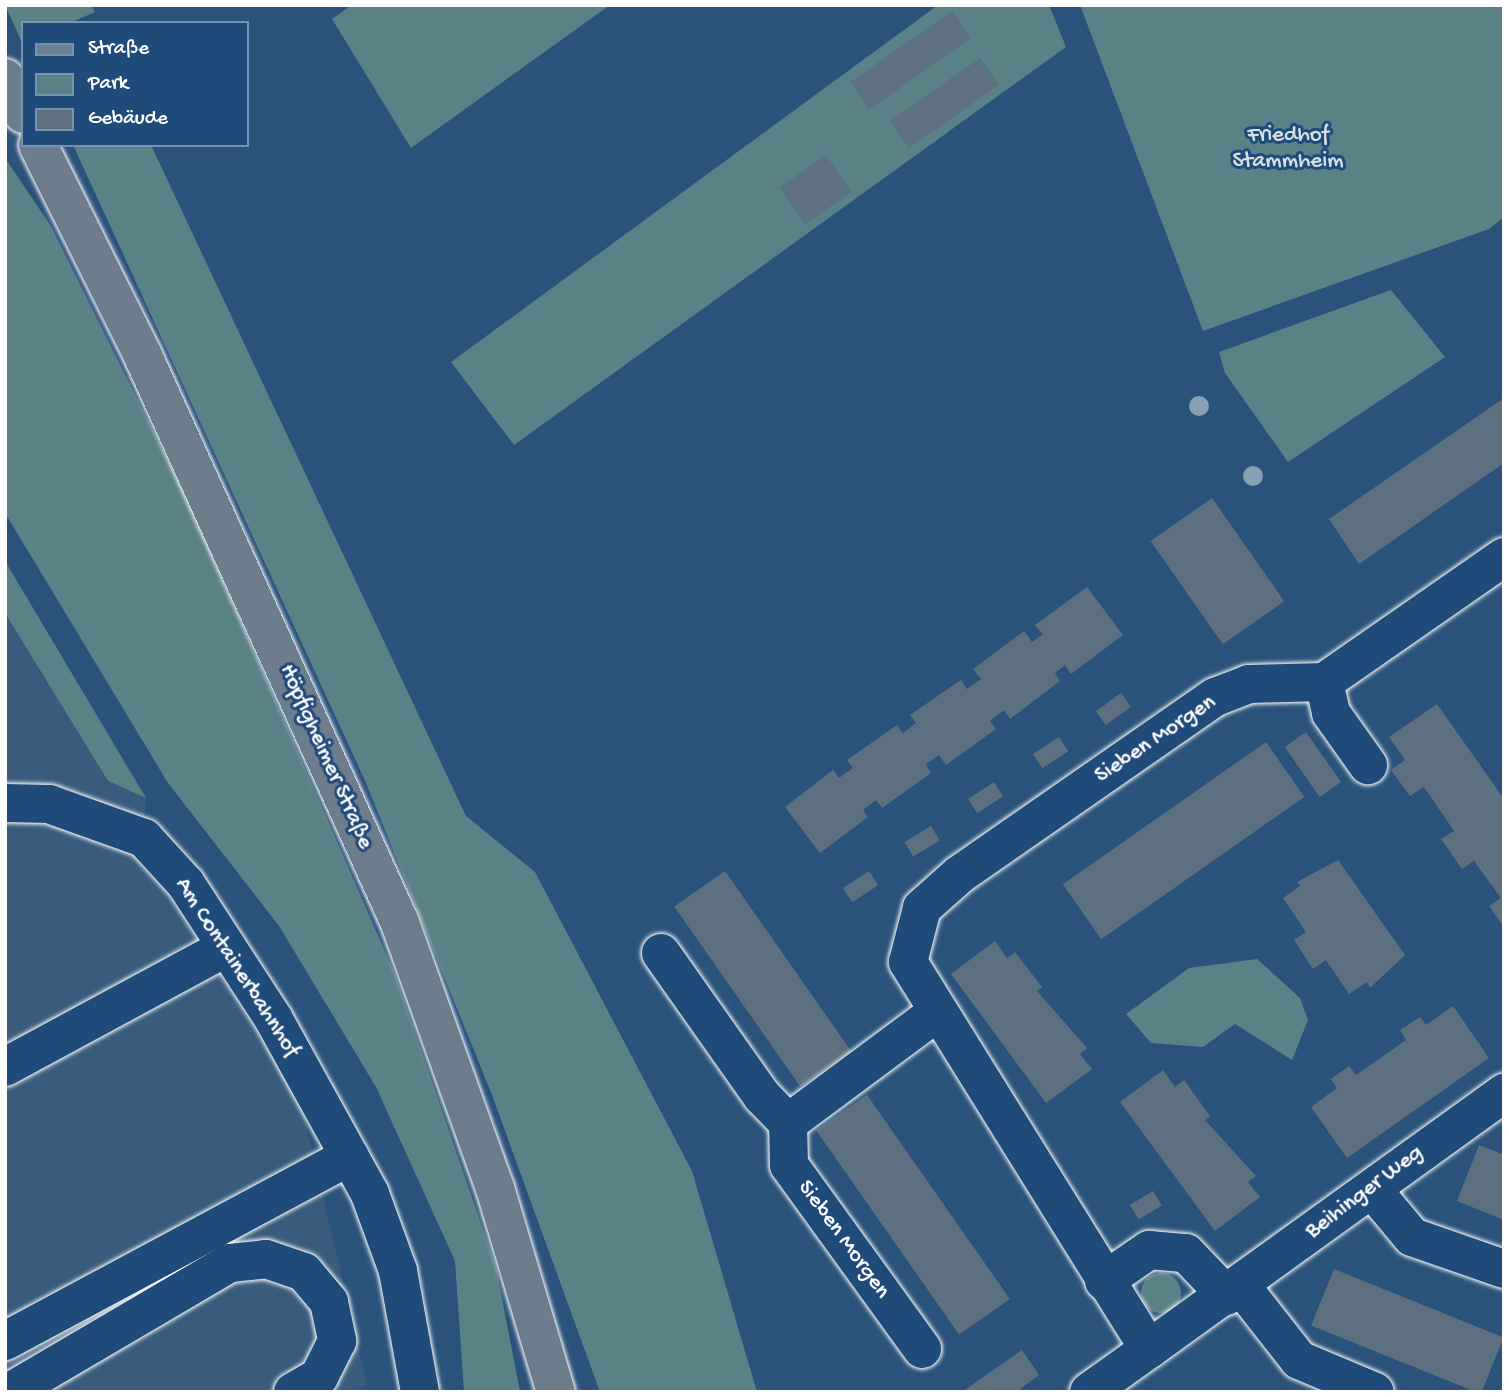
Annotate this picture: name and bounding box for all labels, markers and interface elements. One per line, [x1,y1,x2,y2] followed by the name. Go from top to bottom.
[21,21,248,147] legend
[88,37,149,62] text: Straße
[88,72,128,97] text: Park
[88,107,168,132] text: Gebäude
[1232,122,1344,176] park label: Friedhof Stammheim
[272,660,378,854] street label: Höpfigheimer Straße
[1090,689,1222,791] street label: Sieben Morgen
[168,873,304,1063] street label: Am Containerbahnhof
[1301,1140,1429,1246] street label: Beihinger Weg
[791,1175,895,1305] street label: Sieben Morgen

